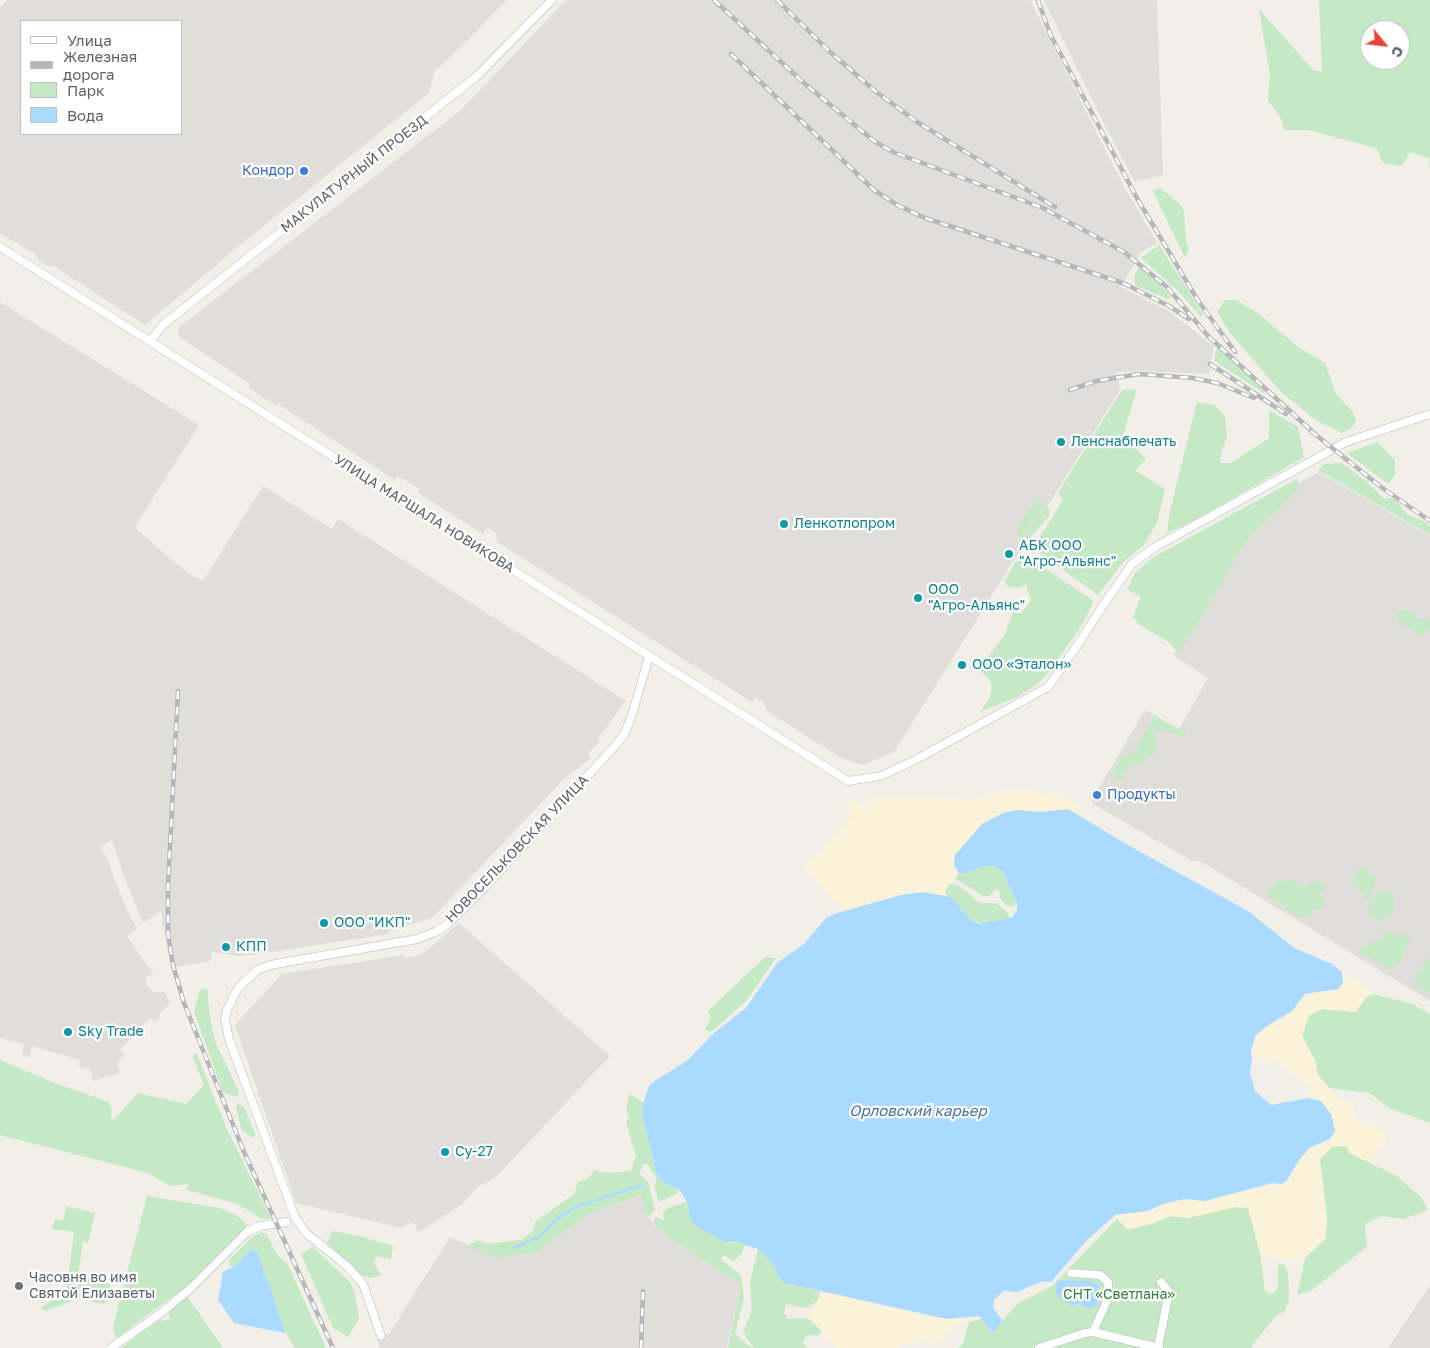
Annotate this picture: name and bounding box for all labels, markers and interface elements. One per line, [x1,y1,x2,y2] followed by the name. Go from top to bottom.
[20,20,182,135] legend
[1360,20,1410,70] north arrow
[67,31,112,49] text: Улица
[1388,44,1408,60] text: С
[63,47,137,83] text: Железная дорога
[67,81,105,99] text: Парк
[67,106,104,124] text: Вода
[278,112,430,236] street label: МАКУЛАТУРНЫЙ ПРОЕЗД
[242,163,294,179] place label: Кондор
[298,165,310,177] marker: Кондор
[1071,434,1176,450] place label: Ленснабпечать
[1055,436,1067,448] marker: Ленснабпечать
[331,451,517,577] street label: УЛИЦА МАРШАЛА НОВИКОВА
[794,516,895,532] place label: Ленкотлопром
[778,518,790,530] marker: Ленкотлопром
[1019,538,1116,570] place label: АБК ООО "Агро-Альянс"
[1003,548,1015,560] marker: АБК ООО "Агро-Альянс"
[928,582,1025,614] place label: ООО "Агро-Альянс"
[912,592,924,604] marker: ООО "Агро-Альянс"
[972,657,1071,673] place label: ООО «Эталон»
[956,659,968,671] marker: ООО «Эталон»
[442,772,592,926] street label: НОВОСЕЛЬКОВСКАЯ УЛИЦА
[1107,787,1176,803] place label: Продукты
[1091,789,1103,801] marker: Продукты
[334,915,410,931] place label: ООО "ИКП"
[318,917,330,929] marker: ООО "ИКП"
[236,939,267,955] place label: КПП
[220,941,232,953] marker: КПП
[78,1024,144,1040] place label: Sky Trade
[62,1026,74,1038] marker: Sky Trade
[849,1102,987,1120] water label: Орловский карьер
[455,1144,493,1160] place label: Су-27
[439,1146,451,1158] marker: Су-27
[29,1270,155,1302] place label: Часовня во имя Святой Елизаветы
[13,1280,25,1292] marker: Часовня во имя Святой Елизаветы
[1063,1287,1175,1303] park label: СНТ «Светлана»

